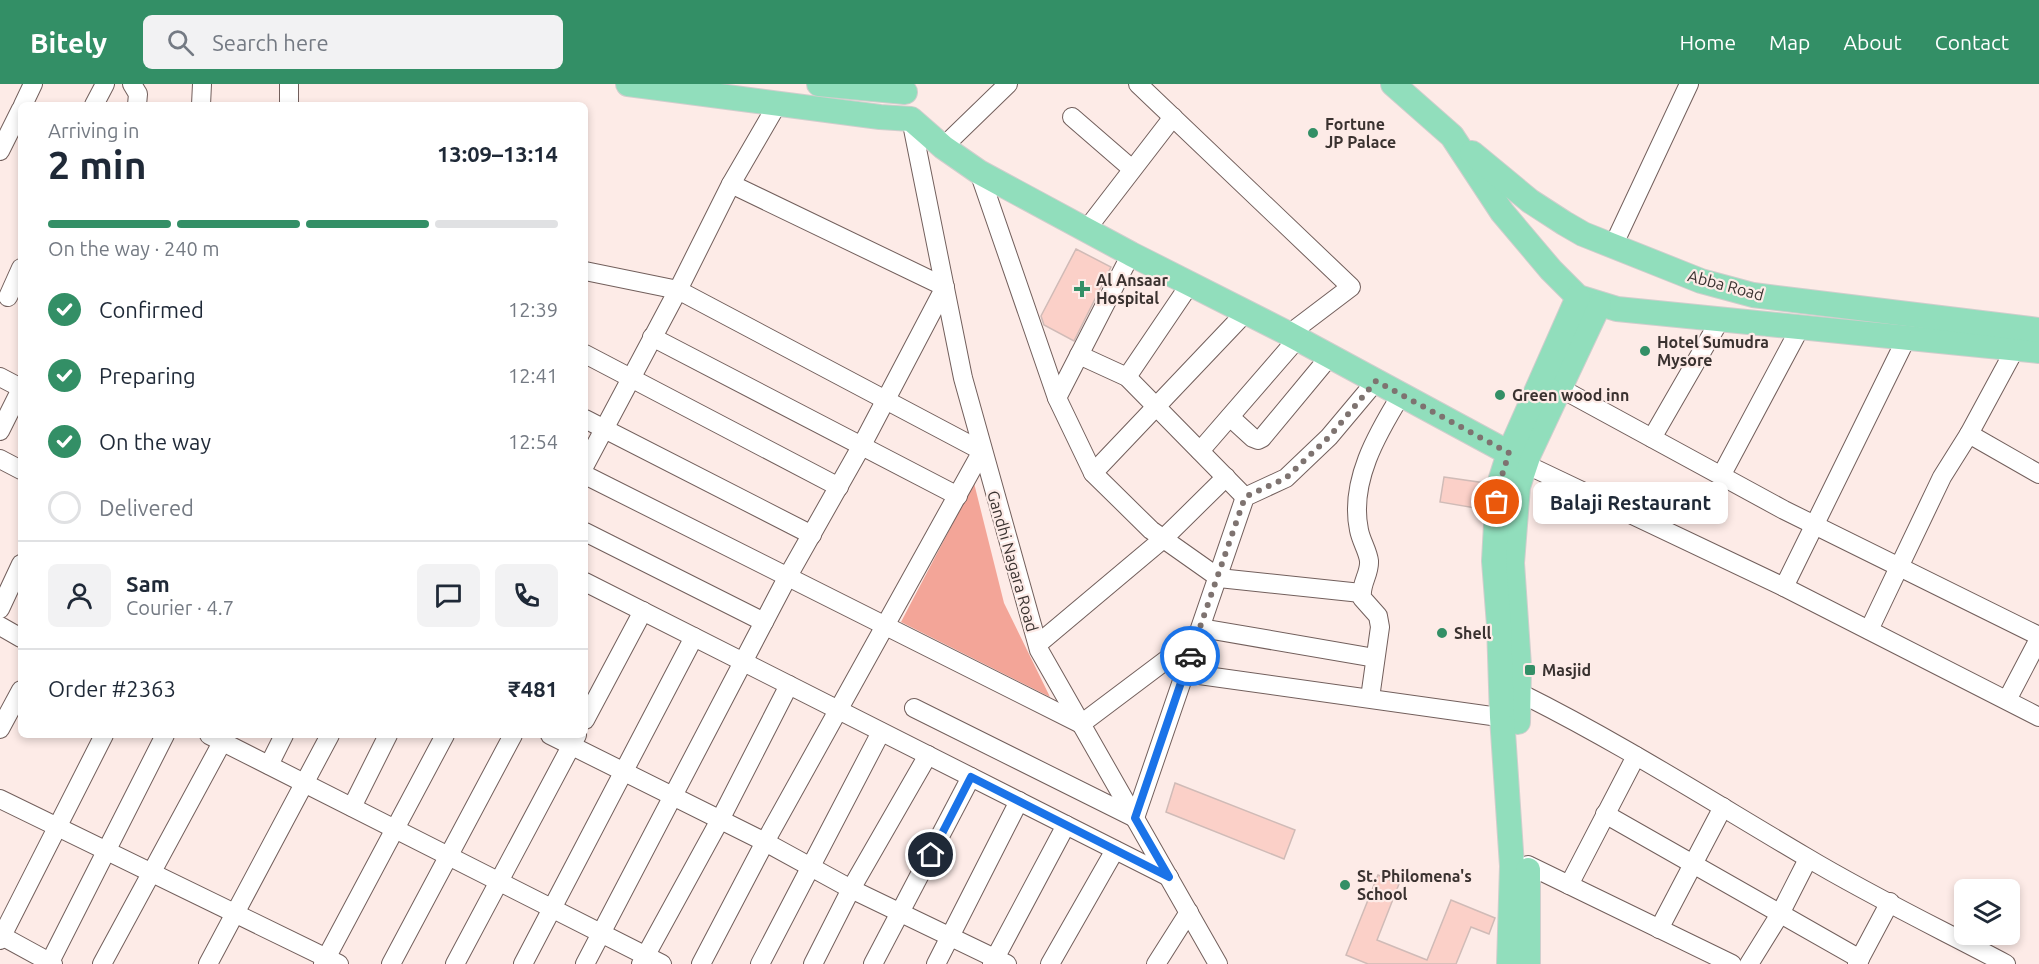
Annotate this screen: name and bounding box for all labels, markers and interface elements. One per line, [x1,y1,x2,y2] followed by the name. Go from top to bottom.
[143,15,563,69] search box
[164,26,197,59] icon: search
[30,27,107,58] text: Bitely
[212,30,329,55] text: Search here
[1679,30,1736,54] text: Home
[1769,30,1810,54] text: Map
[1843,30,1902,54] text: About
[1935,30,2009,54] text: Contact
[1325,115,1396,151] place label: Fortune JP Palace
[48,119,139,142] text: Arriving in
[1306,126,1320,140] marker: Fortune JP Palace
[437,141,558,166] text: 13:09–13:14
[48,143,147,186] text: 2 min
[48,237,220,260] text: On the way · 240 m
[1686,266,1766,304] street label: Abba Road
[1096,271,1168,307] place label: Al Ansaar Hospital
[1073,280,1091,298] marker: Al Ansaar Hospital
[48,293,81,326] icon: check
[99,297,204,322] text: Confirmed
[508,298,558,321] text: 12:39
[1657,333,1769,369] place label: Hotel Sumudra Mysore
[1638,344,1652,358] marker: Hotel Sumudra Mysore
[48,359,81,392] icon: check
[99,363,196,388] text: Preparing
[508,364,558,387] text: 12:41
[1512,386,1629,404] place label: Green wood inn
[1493,388,1507,402] marker: Green wood inn
[48,425,81,458] icon: check
[99,429,211,454] text: On the way
[508,430,558,453] text: 12:54
[1471,476,1522,527] pin
[1533,481,1728,523] callout: Balaji Restaurant
[1480,485,1513,518] icon: bag
[984,488,1042,634] street label: Gandhi Nagara Road
[1550,491,1711,514] text: Balaji Restaurant
[99,495,194,520] text: Delivered
[48,564,111,627] button: person
[417,564,480,627] button: chat
[495,564,558,627] button: phone
[126,571,170,596] text: Sam
[126,596,234,619] text: Courier · 4.7
[1454,624,1492,642] place label: Shell
[1160,626,1220,686] courier
[1435,626,1449,640] marker: Shell
[1174,640,1207,673] icon: car
[1542,661,1591,679] place label: Masjid
[1523,663,1537,677] marker: Masjid
[48,676,176,701] text: Order #2363
[508,676,558,701] text: ₹481
[905,829,956,880] pin
[914,838,947,871] icon: home
[1357,867,1472,903] place label: St. Philomena's School
[1338,878,1352,892] marker: St. Philomena's School
[1954,879,2020,945] map controls
[1954,879,2020,945] button: layers

